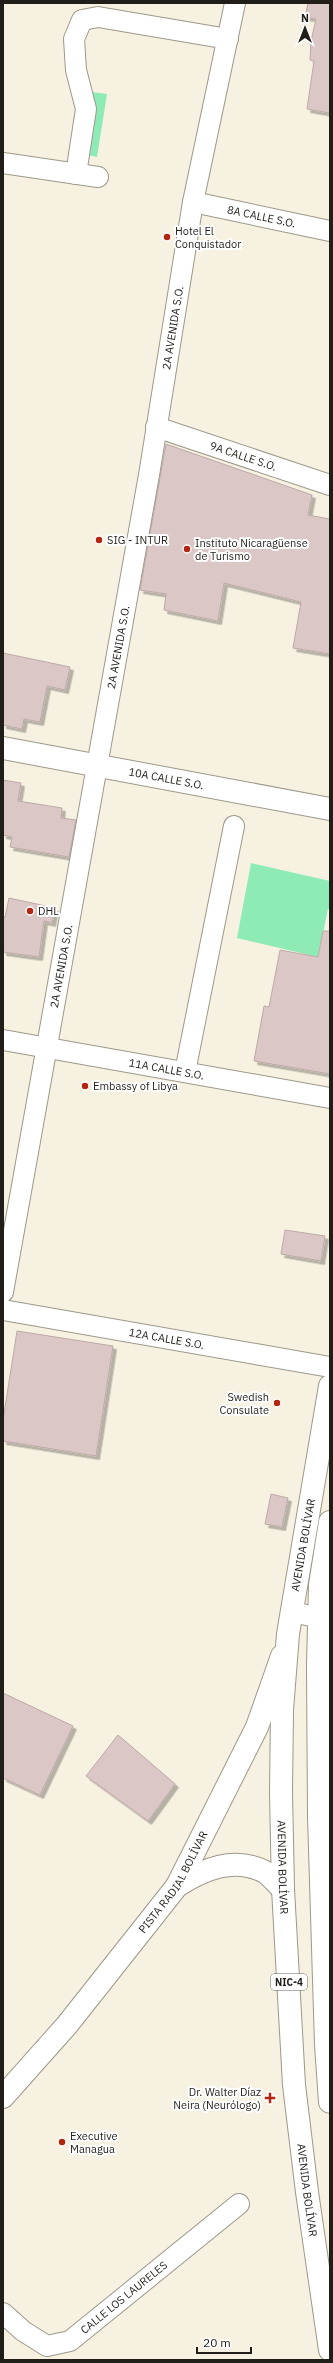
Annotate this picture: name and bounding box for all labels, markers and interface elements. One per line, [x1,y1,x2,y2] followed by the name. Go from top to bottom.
[285,8,325,48] north arrow
[301,11,309,25] text: N
[226,202,297,231] street label: 8A CALLE S.O.
[175,224,241,251] place label: Hotel El Conquistador
[162,232,172,242] marker: Hotel El Conquistador
[159,285,186,371] street label: 2A AVENIDA S.O.
[208,438,279,474] street label: 9A CALLE S.O.
[107,533,168,547] place label: SIG - INTUR
[94,535,104,545] marker: SIG - INTUR
[195,536,308,563] place label: Instituto Nicaragüense de Turismo
[182,544,192,554] marker: Instituto Nicaragüense de Turismo
[104,604,133,690] street label: 2A AVENIDA S.O.
[127,765,205,792] street label: 10A CALLE S.O.
[38,904,59,918] place label: DHL
[25,906,35,916] marker: DHL
[47,923,76,1009] street label: 2A AVENIDA S.O.
[128,1055,205,1083] street label: 11A CALLE S.O.
[93,1079,178,1093] place label: Embassy of Libya
[80,1081,90,1091] marker: Embassy of Libya
[128,1325,205,1352] street label: 12A CALLE S.O.
[219,1390,269,1417] place label: Swedish Consulate
[272,1398,282,1408] marker: Swedish Consulate
[288,1497,318,1593] street label: AVENIDA BOLÍVAR
[275,1820,291,1915] street label: AVENIDA BOLÍVAR
[135,1828,211,1936] street label: PISTA RADIAL BOLÍVAR
[271,1974,307,1990] road number: NIC-4
[173,2085,261,2112] place label: Dr. Walter Díaz Neira (Neurólogo)
[264,2092,276,2104] marker: Dr. Walter Díaz Neira (Neurólogo)
[70,2129,118,2156] place label: Executive Managua
[57,2137,67,2147] marker: Executive Managua
[294,2143,320,2238] street label: AVENIDA BOLÍVAR
[77,2258,170,2337] street label: CALLE LOS LAURELES
[197,2329,251,2355] scale bar
[203,2335,231,2350] text: 20 m

